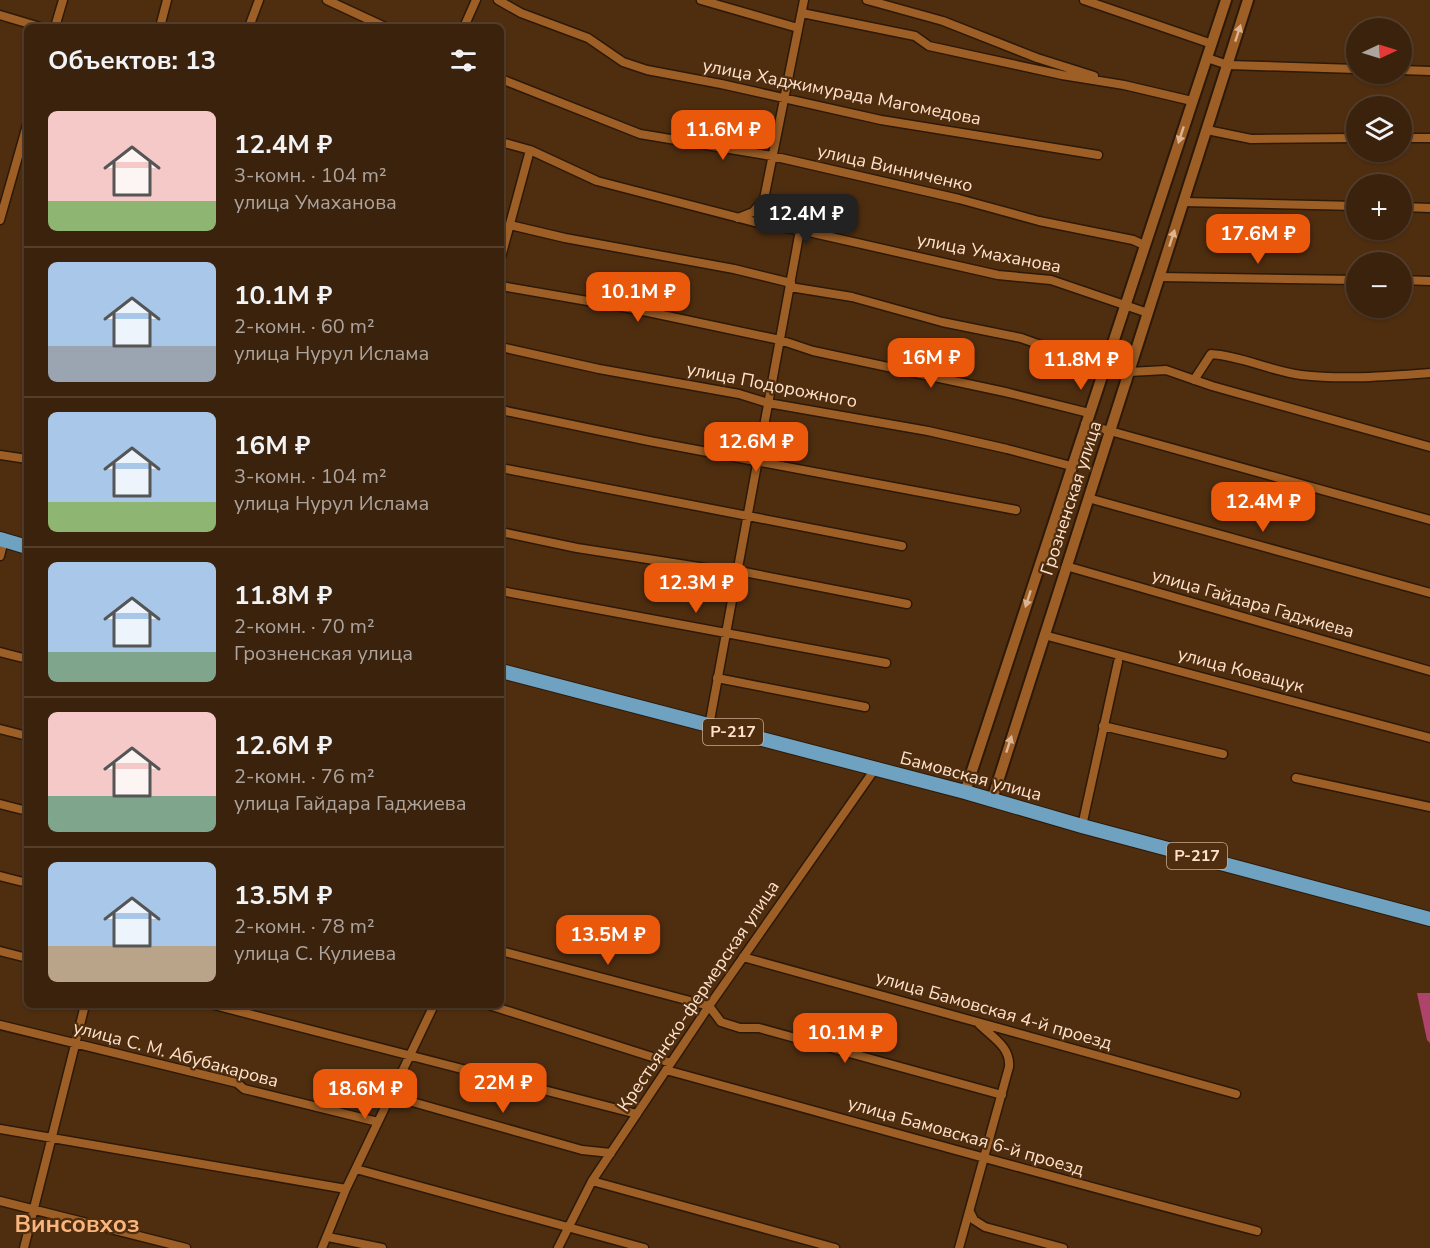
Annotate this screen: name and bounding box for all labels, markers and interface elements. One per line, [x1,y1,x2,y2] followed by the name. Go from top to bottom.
[1346,18,1412,84] north arrow
[1346,18,1412,318] map controls
[1234,24,1243,42] one-way arrow
[48,43,216,78] text: Объектов: 13
[447,44,480,77] icon: filters
[701,53,983,131] street label: улица Хаджимурада Магомедова
[1346,96,1412,162] button: layers
[668,110,778,161] pin: 11.6M ₽
[685,116,761,143] text: 11.6M ₽
[1176,126,1185,144] one-way arrow
[234,127,332,162] text: 12.4M ₽
[96,135,168,207] icon: home
[815,138,975,198] street label: улица Винниченко
[234,162,387,189] text: 3-комн. · 104 m²
[1346,174,1412,240] button: +
[234,189,397,216] text: улица Умаханова
[751,194,861,245] pin: 12.4M ₽
[768,200,844,227] text: 12.4M ₽
[1203,214,1313,265] pin: 17.6M ₽
[1220,220,1296,247] text: 17.6M ₽
[915,227,1063,279] street label: улица Умаханова
[1168,229,1177,247] one-way arrow
[1346,252,1412,318] button: −
[583,272,693,323] pin: 10.1M ₽
[234,278,332,313] text: 10.1M ₽
[600,278,676,305] text: 10.1M ₽
[96,286,168,358] icon: home
[234,313,375,340] text: 2-комн. · 60 m²
[889,338,973,389] pin: 16M ₽
[234,340,429,367] text: улица Нурул Ислама
[1026,340,1136,391] pin: 11.8M ₽
[902,344,960,371] text: 16M ₽
[1043,346,1119,373] text: 11.8M ₽
[685,357,859,413] street label: улица Подорожного
[1035,418,1107,578] street label: Грозненская улица
[701,422,811,473] pin: 12.6M ₽
[234,428,310,463] text: 16M ₽
[718,428,794,455] text: 12.6M ₽
[96,436,168,508] icon: home
[234,463,387,490] text: 3-комн. · 104 m²
[1208,482,1318,533] pin: 12.4M ₽
[1225,488,1301,515] text: 12.4M ₽
[234,490,429,517] text: улица Нурул Ислама
[641,563,751,614] pin: 12.3M ₽
[1149,563,1357,643] street label: улица Гайдара Гаджиева
[658,569,734,596] text: 12.3M ₽
[234,578,332,613] text: 11.8M ₽
[96,586,168,658] icon: home
[1022,591,1032,609] one-way arrow
[234,613,375,640] text: 2-комн. · 70 m²
[234,640,413,667] text: Грозненская улица
[1175,642,1307,699] street label: улица Коващук
[703,719,763,745] road number: Р-217
[234,728,332,763] text: 12.6M ₽
[1005,735,1015,753] one-way arrow
[96,736,168,808] icon: home
[898,746,1044,806] street label: Бамовская улица
[234,763,375,790] text: 2-комн. · 76 m²
[234,790,467,817] text: улица Гайдара Гаджиева
[1167,843,1227,869] road number: Р-217
[611,876,785,1116] street label: Крестьянско-фермерская улица
[234,878,332,913] text: 13.5M ₽
[96,886,168,958] icon: home
[234,913,375,940] text: 2-комн. · 78 m²
[553,915,663,966] pin: 13.5M ₽
[570,921,646,948] text: 13.5M ₽
[234,940,396,967] text: улица С. Кулиева
[873,965,1115,1055] street label: улица Бамовская 4-й проезд
[790,1013,900,1064] pin: 10.1M ₽
[71,1015,281,1093] street label: улица С. М. Абубакарова
[807,1019,883,1046] text: 10.1M ₽
[461,1063,545,1114] pin: 22M ₽
[310,1069,420,1120] pin: 18.6M ₽
[474,1069,532,1096] text: 22M ₽
[327,1075,403,1102] text: 18.6M ₽
[845,1091,1087,1181] street label: улица Бамовская 6-й проезд
[15,1208,139,1240] district label: Винсовхоз

